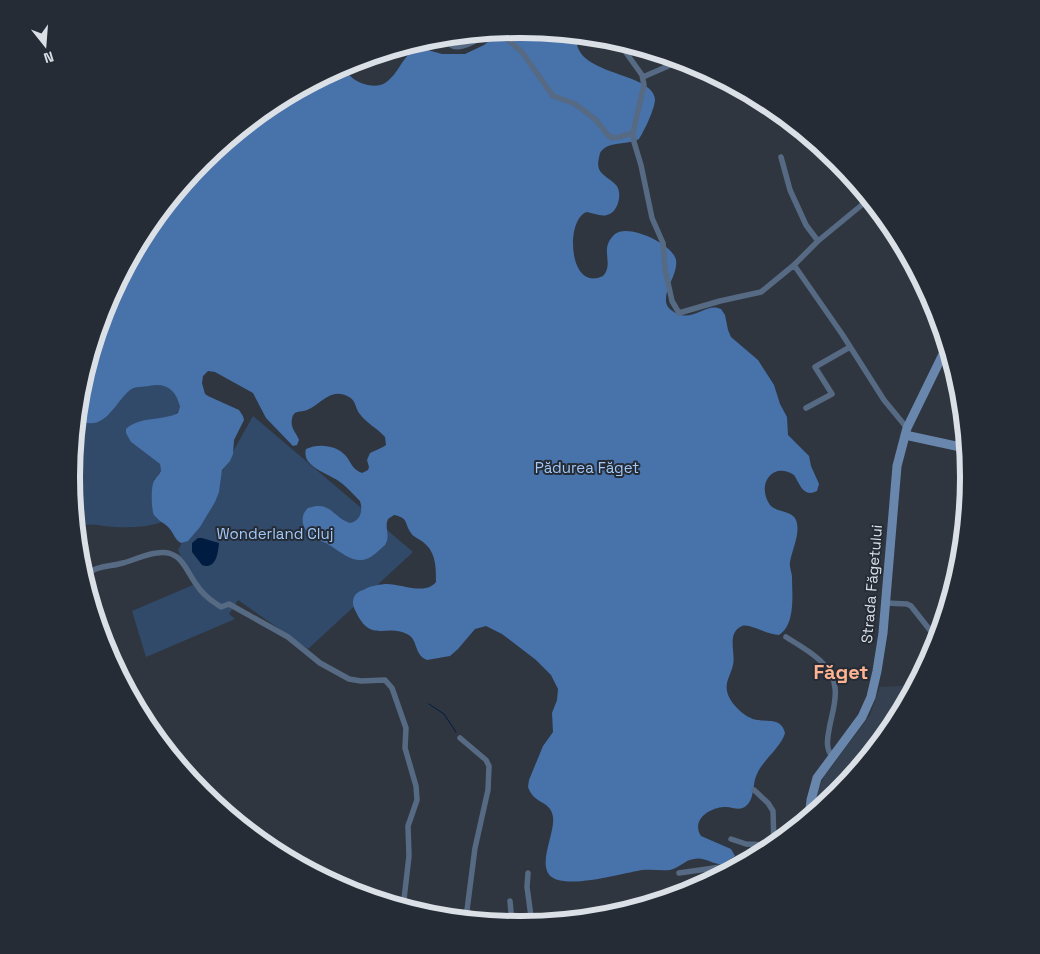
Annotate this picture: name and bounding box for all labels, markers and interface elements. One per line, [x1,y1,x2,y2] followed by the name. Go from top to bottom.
[20,20,70,70] north arrow
[42,47,56,67] text: N
[535,458,639,477] park label: Pădurea Făget
[217,524,333,543] park label: Wonderland Cluj
[857,524,886,644] street label: Strada Făgetului
[814,659,868,685] district label: Făget

